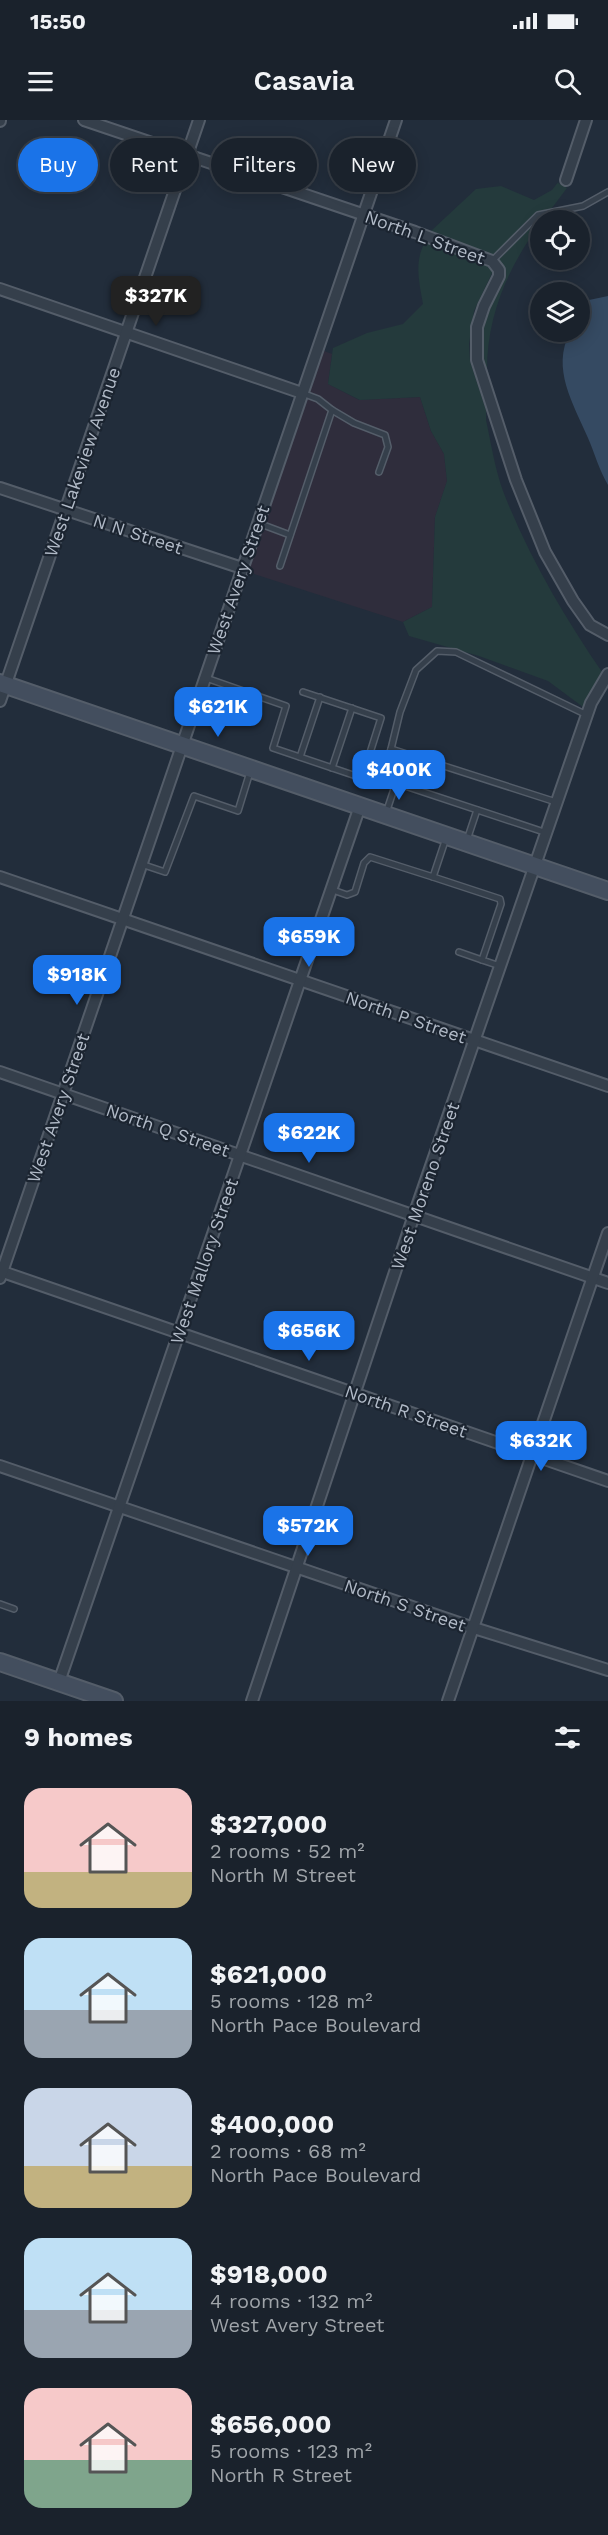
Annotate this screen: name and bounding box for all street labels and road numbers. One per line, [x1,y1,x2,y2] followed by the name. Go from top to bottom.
[362,206,488,269] street label: North L Street
[40,364,124,560] street label: West Lakeview Avenue
[203,502,274,658] street label: West Avery Street
[91,510,186,558] street label: N N Street
[343,986,470,1048] street label: North P Street
[23,1030,94,1186] street label: West Avery Street
[103,1099,233,1161] street label: North Q Street
[386,1099,464,1273] street label: West Moreno Street
[166,1175,242,1347] street label: West Mallory Street
[342,1380,470,1442] street label: North R Street
[341,1574,469,1636] street label: North S Street

